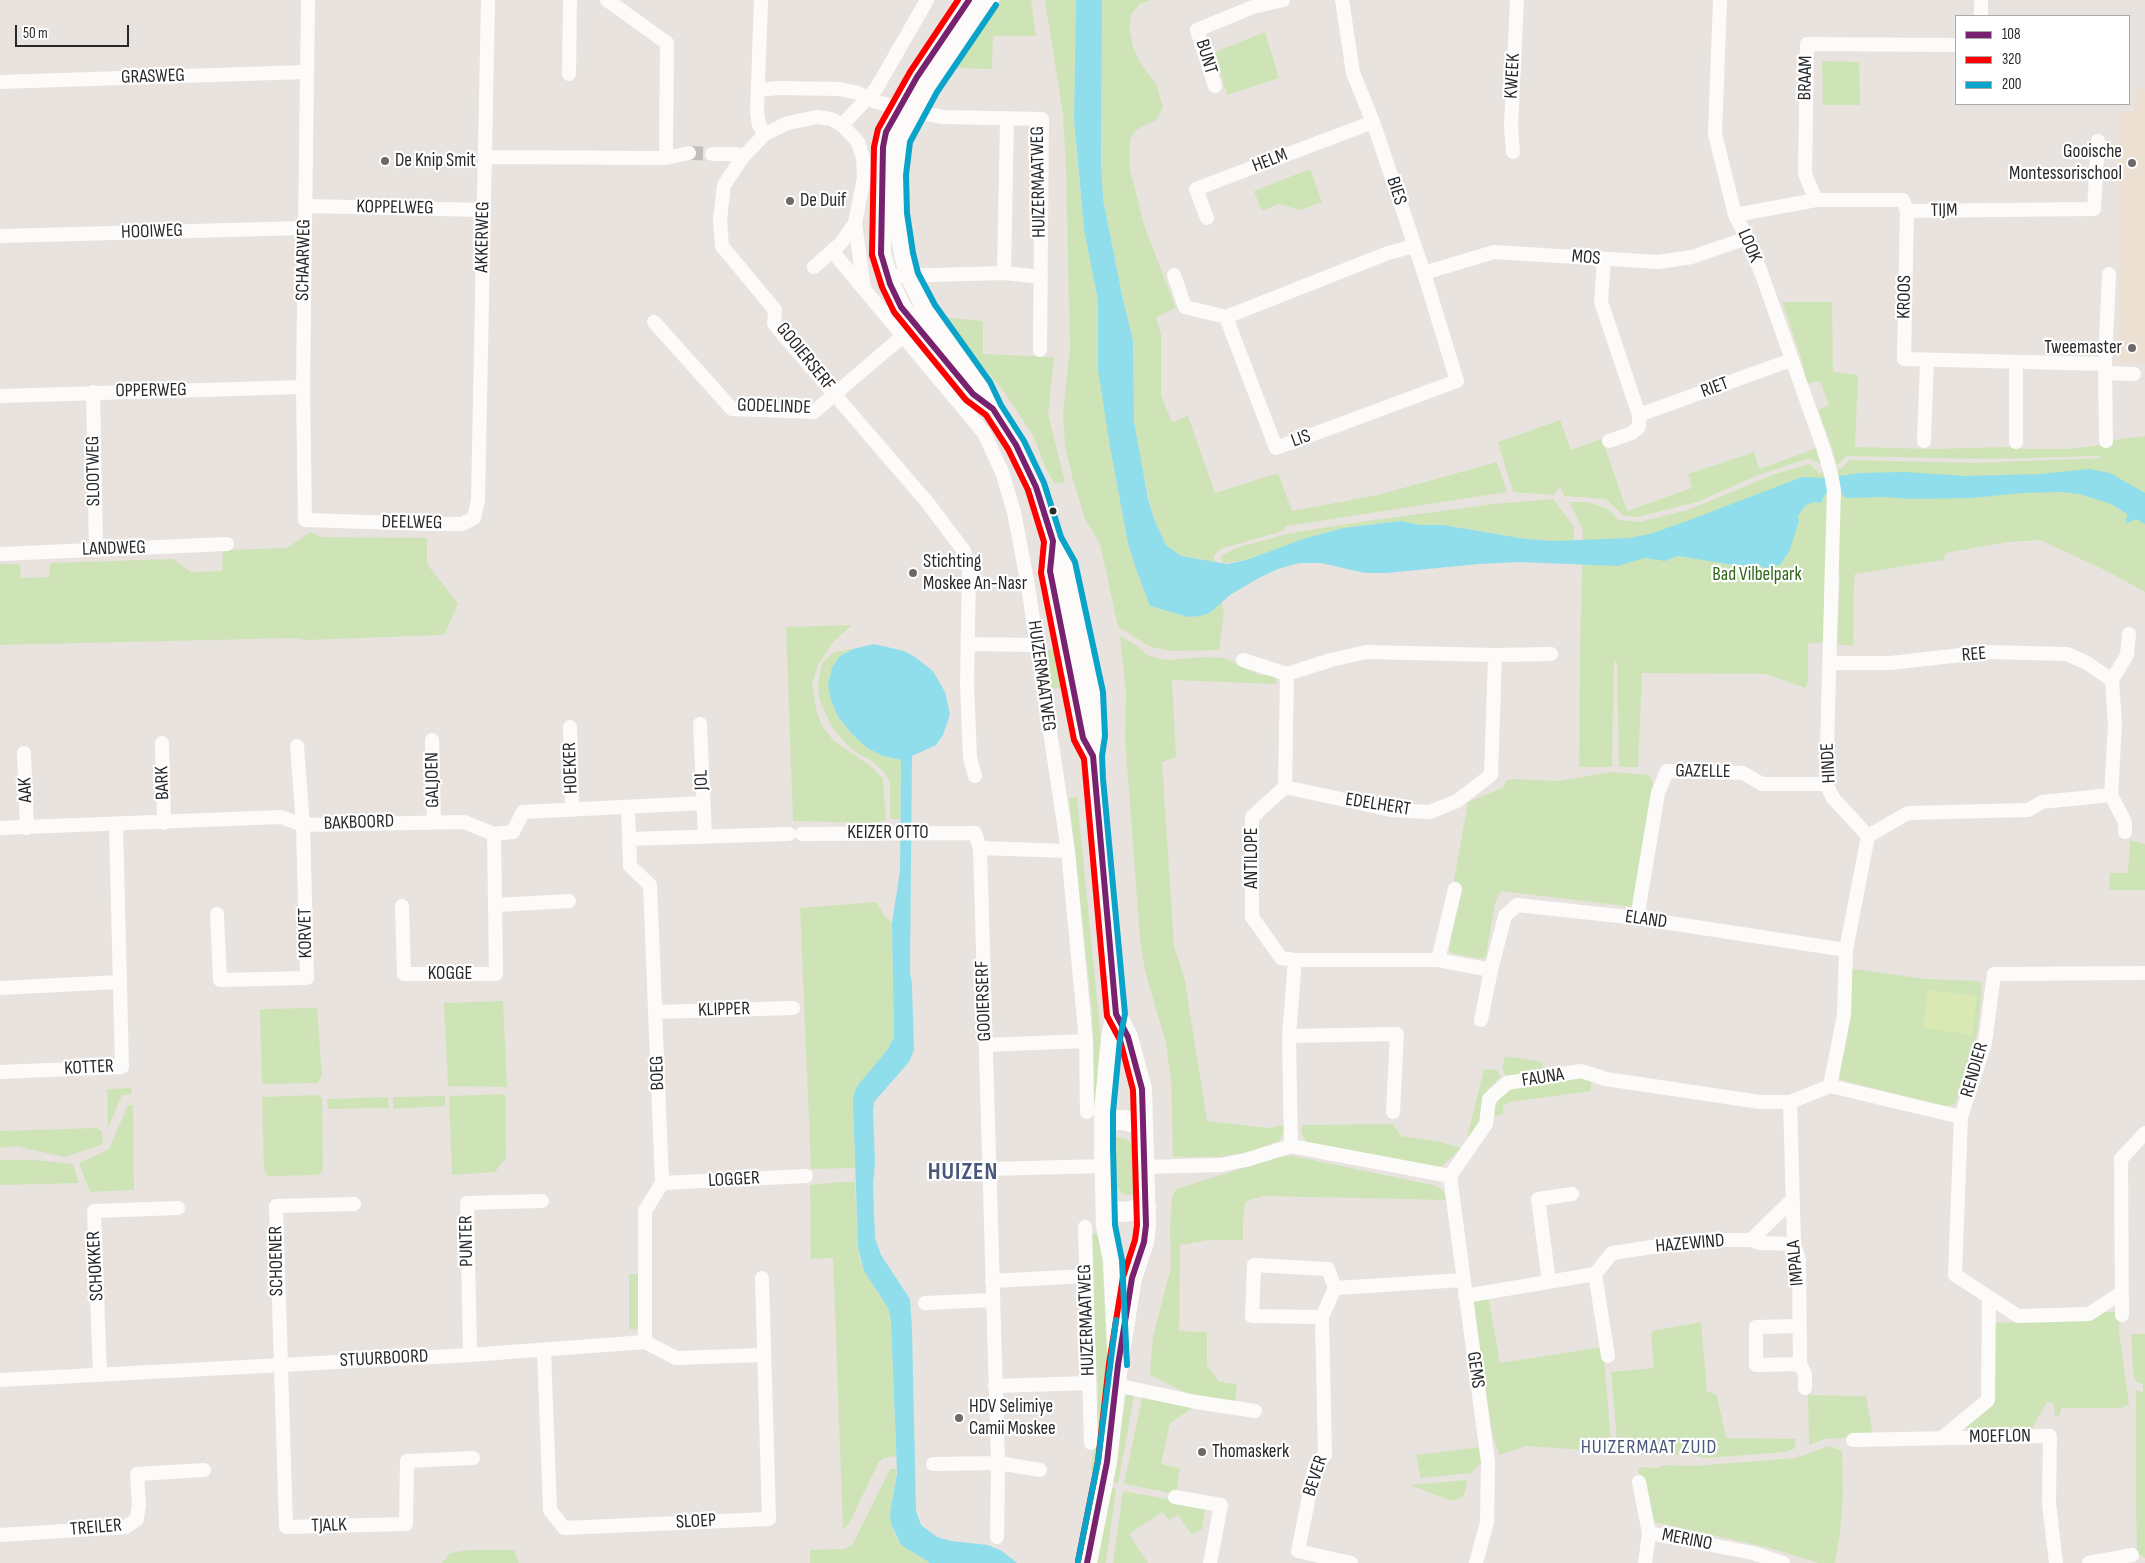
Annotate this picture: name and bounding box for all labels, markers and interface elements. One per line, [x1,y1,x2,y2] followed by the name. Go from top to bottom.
[18,15,131,47] scale bar
[1955,15,2130,105] legend
[23,24,48,43] text: 50 m
[2002,25,2021,44] text: 108
[1190,37,1222,77] street label: BUNT
[2002,50,2021,69] text: 320
[1500,53,1526,99] street label: KWEEK
[1794,55,1818,101] street label: BRAAM
[121,64,185,90] street label: GRASWEG
[2002,75,2022,94] text: 200
[1027,126,1051,238] street label: HUIZERMAATWEG
[2009,141,2122,185] place label: Gooische Montessorischool
[1249,144,1291,178] street label: HELM
[395,150,476,172] place label: De Knip Smit
[379,155,391,167] marker: De Knip Smit
[2126,157,2138,169] marker: Gooische Montessorischool
[1381,174,1411,208] street label: BIES
[800,190,846,212] place label: De Duif
[784,195,796,207] marker: De Duif
[356,196,434,220] street label: KOPPELWEG
[1930,199,1958,223] street label: TIJM
[471,201,495,273] street label: AKKERWEG
[292,219,316,301] street label: SCHAARWEG
[121,220,183,244] street label: HOOIWEG
[1732,226,1766,266] street label: LOOK
[1571,245,1601,271] street label: MOS
[1893,275,1917,319] street label: KROOS
[771,318,839,396] street label: GOOIERSERF
[2044,337,2122,359] place label: Tweemaster
[2126,342,2138,354] marker: Tweemaster
[1698,372,1732,404] street label: RIET
[115,379,187,403] street label: OPPERWEG
[737,394,811,420] street label: GODELINDE
[1288,425,1314,453] street label: LIS
[82,436,106,506] street label: SLOOTWEG
[1048,506,1058,516] unlabelled marker
[381,511,443,535] street label: DEELWEG
[82,536,146,562] street label: LANDWEG
[923,551,1027,595] place label: Stichting Moskee An-Nasr
[1712,564,1802,586] park label: Bad Vilbelpark
[907,567,919,579] marker: Stichting Moskee An-Nasr
[1022,619,1060,733] street label: HUIZERMAATWEG
[1961,643,1987,667] street label: REE
[559,742,583,794] street label: HOEKER
[1817,742,1841,784] street label: HINDE
[421,752,445,808] street label: GALJOEN
[1675,760,1731,784] street label: GAZELLE
[151,766,175,800] street label: BARK
[690,769,714,791] street label: JOL
[14,777,38,803] street label: AAK
[1344,789,1412,821] street label: EDELHERT
[323,810,395,836] street label: BAKBOORD
[847,822,929,844] street label: KEIZER OTTO
[1241,827,1263,889] street label: ANTILOPE
[1624,906,1668,934] street label: ELAND
[294,908,318,958] street label: KORVET
[971,960,997,1042] street label: GOOIERSERF
[428,963,472,985] street label: KOGGE
[698,998,750,1022] street label: KLIPPER
[1956,1040,1994,1100] street label: RENDIER
[64,1055,114,1081] street label: KOTTER
[646,1055,670,1091] street label: BOEG
[1520,1063,1566,1093] street label: FAUNA
[927,1159,999,1187] district label: HUIZEN
[708,1167,760,1193] street label: LOGGER
[455,1215,479,1267] street label: PUNTER
[265,1226,289,1296] street label: SCHOENER
[83,1230,109,1302] street label: SCHOKKER
[1655,1230,1725,1258] street label: HAZEWIND
[1783,1239,1809,1287] street label: IMPALA
[1074,1264,1100,1376] street label: HUIZERMAATWEG
[339,1345,429,1373] street label: STUURBOORD
[1461,1350,1489,1390] street label: GEMS
[969,1396,1056,1440] place label: HDV Selimiye Camii Moskee
[953,1412,965,1424] marker: HDV Selimiye Camii Moskee
[1969,1425,2031,1449] street label: MOEFLON
[1579,1436,1719,1460] district label: HUIZERMAAT ZUID
[1212,1441,1289,1463] place label: Thomaskerk
[1196,1446,1208,1458] marker: Thomaskerk
[1299,1453,1333,1499] street label: BEVER
[675,1510,717,1534] street label: SLOEP
[69,1514,123,1542] street label: TREILER
[311,1514,347,1538] street label: TJALK
[1660,1524,1714,1556] street label: MERINO

